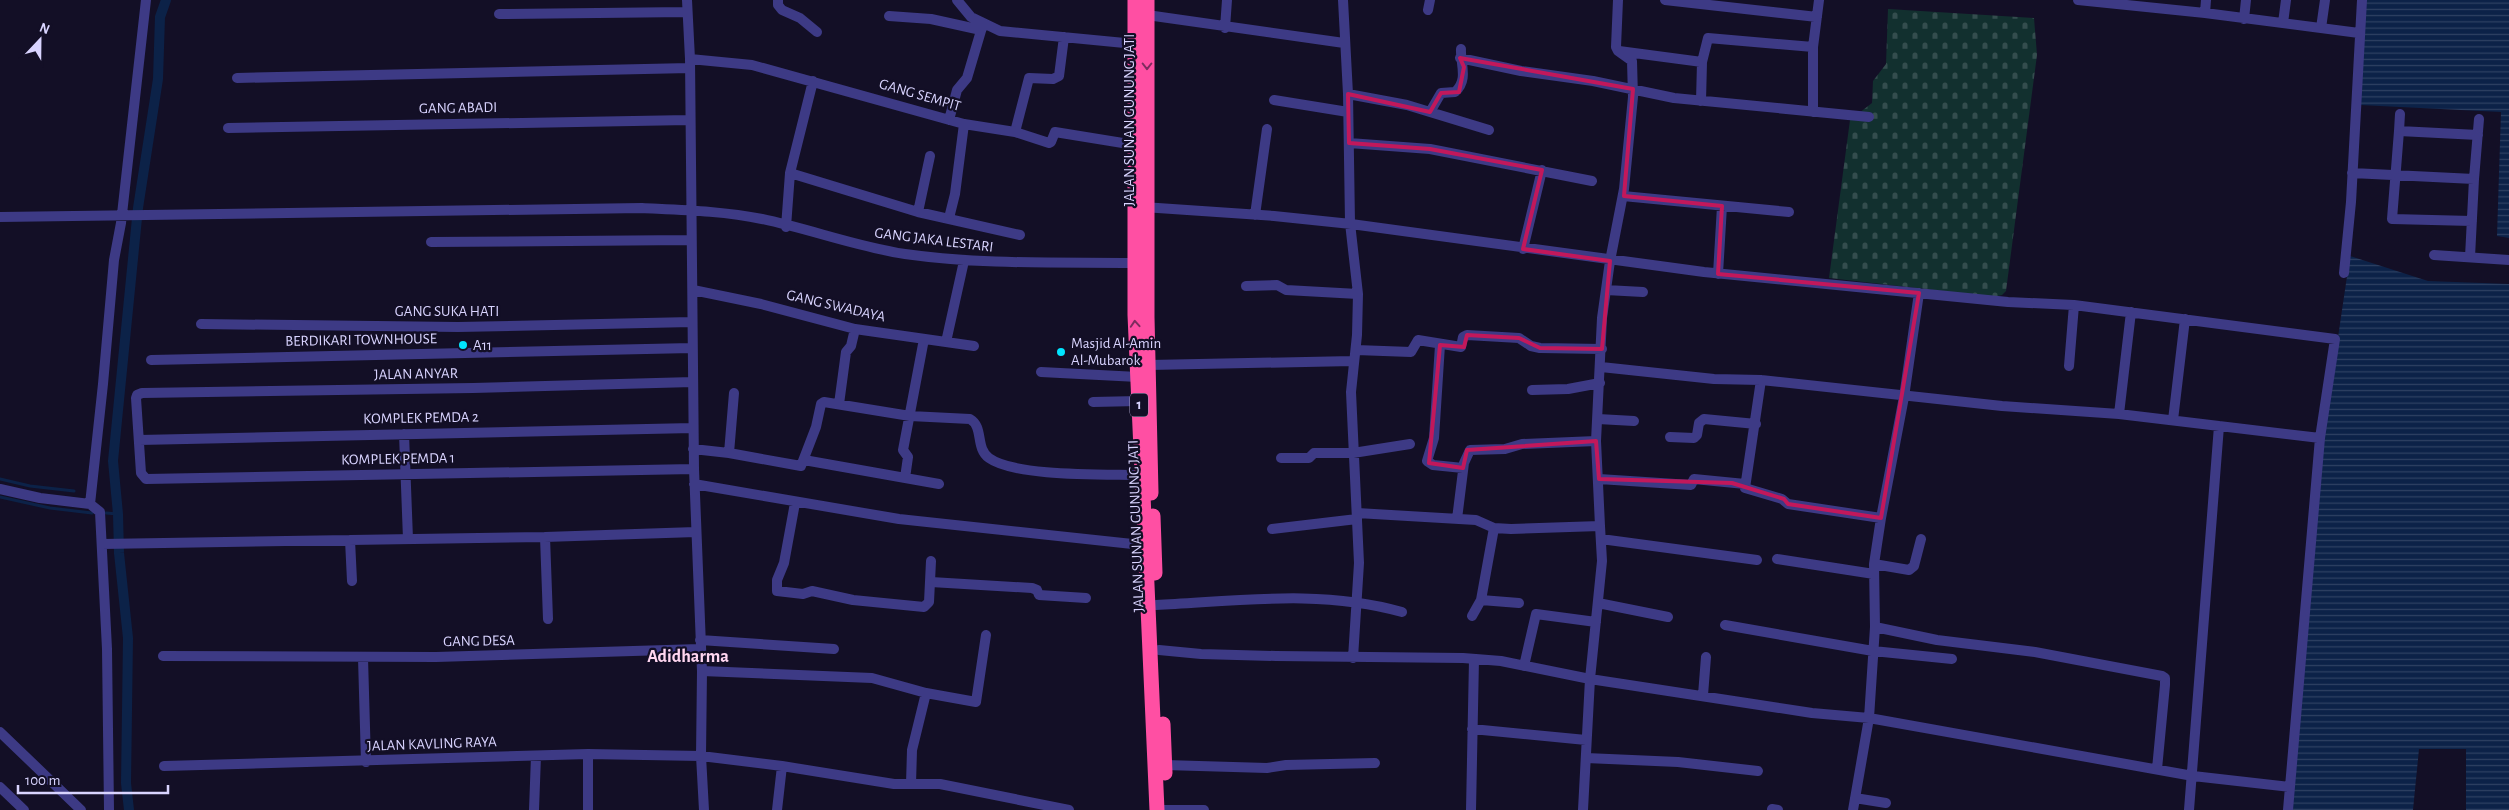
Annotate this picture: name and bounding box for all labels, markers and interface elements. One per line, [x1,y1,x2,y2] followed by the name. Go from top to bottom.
[15,15,65,65] north arrow
[37,21,52,37] text: N
[1122,34,1137,206] street label: JALAN SUNAN GUNUNG JATI
[1142,62,1152,70] one-way arrow
[877,76,963,114] street label: GANG SEMPIT
[419,100,497,116] street label: GANG ABADI
[874,225,994,255] street label: GANG JAKA LESTARI
[785,287,887,325] street label: GANG SWADAYA
[395,304,499,319] street label: GANG SUKA HATI
[1130,320,1141,328] one-way arrow
[285,331,437,349] street label: BERDIKARI TOWNHOUSE
[1071,336,1161,368] place label: Masjid Al-Amin Al-Mubarok
[473,338,492,353] place label: A11
[457,339,469,351] marker: A11
[1055,346,1067,358] marker: Masjid Al-Amin Al-Mubarok
[374,366,458,382] street label: JALAN ANYAR
[1130,394,1148,416] road number: 1
[363,409,479,427] street label: KOMPLEK PEMDA 2
[1125,440,1147,612] street label: JALAN SUNAN GUNUNG JATI
[341,451,455,467] street label: KOMPLEK PEMDA 1
[443,633,515,649] street label: GANG DESA
[647,648,729,666] district label: Adidharma
[367,734,497,754] street label: JALAN KAVLING RAYA
[18,762,168,794] scale bar
[25,773,60,788] text: 100 m

